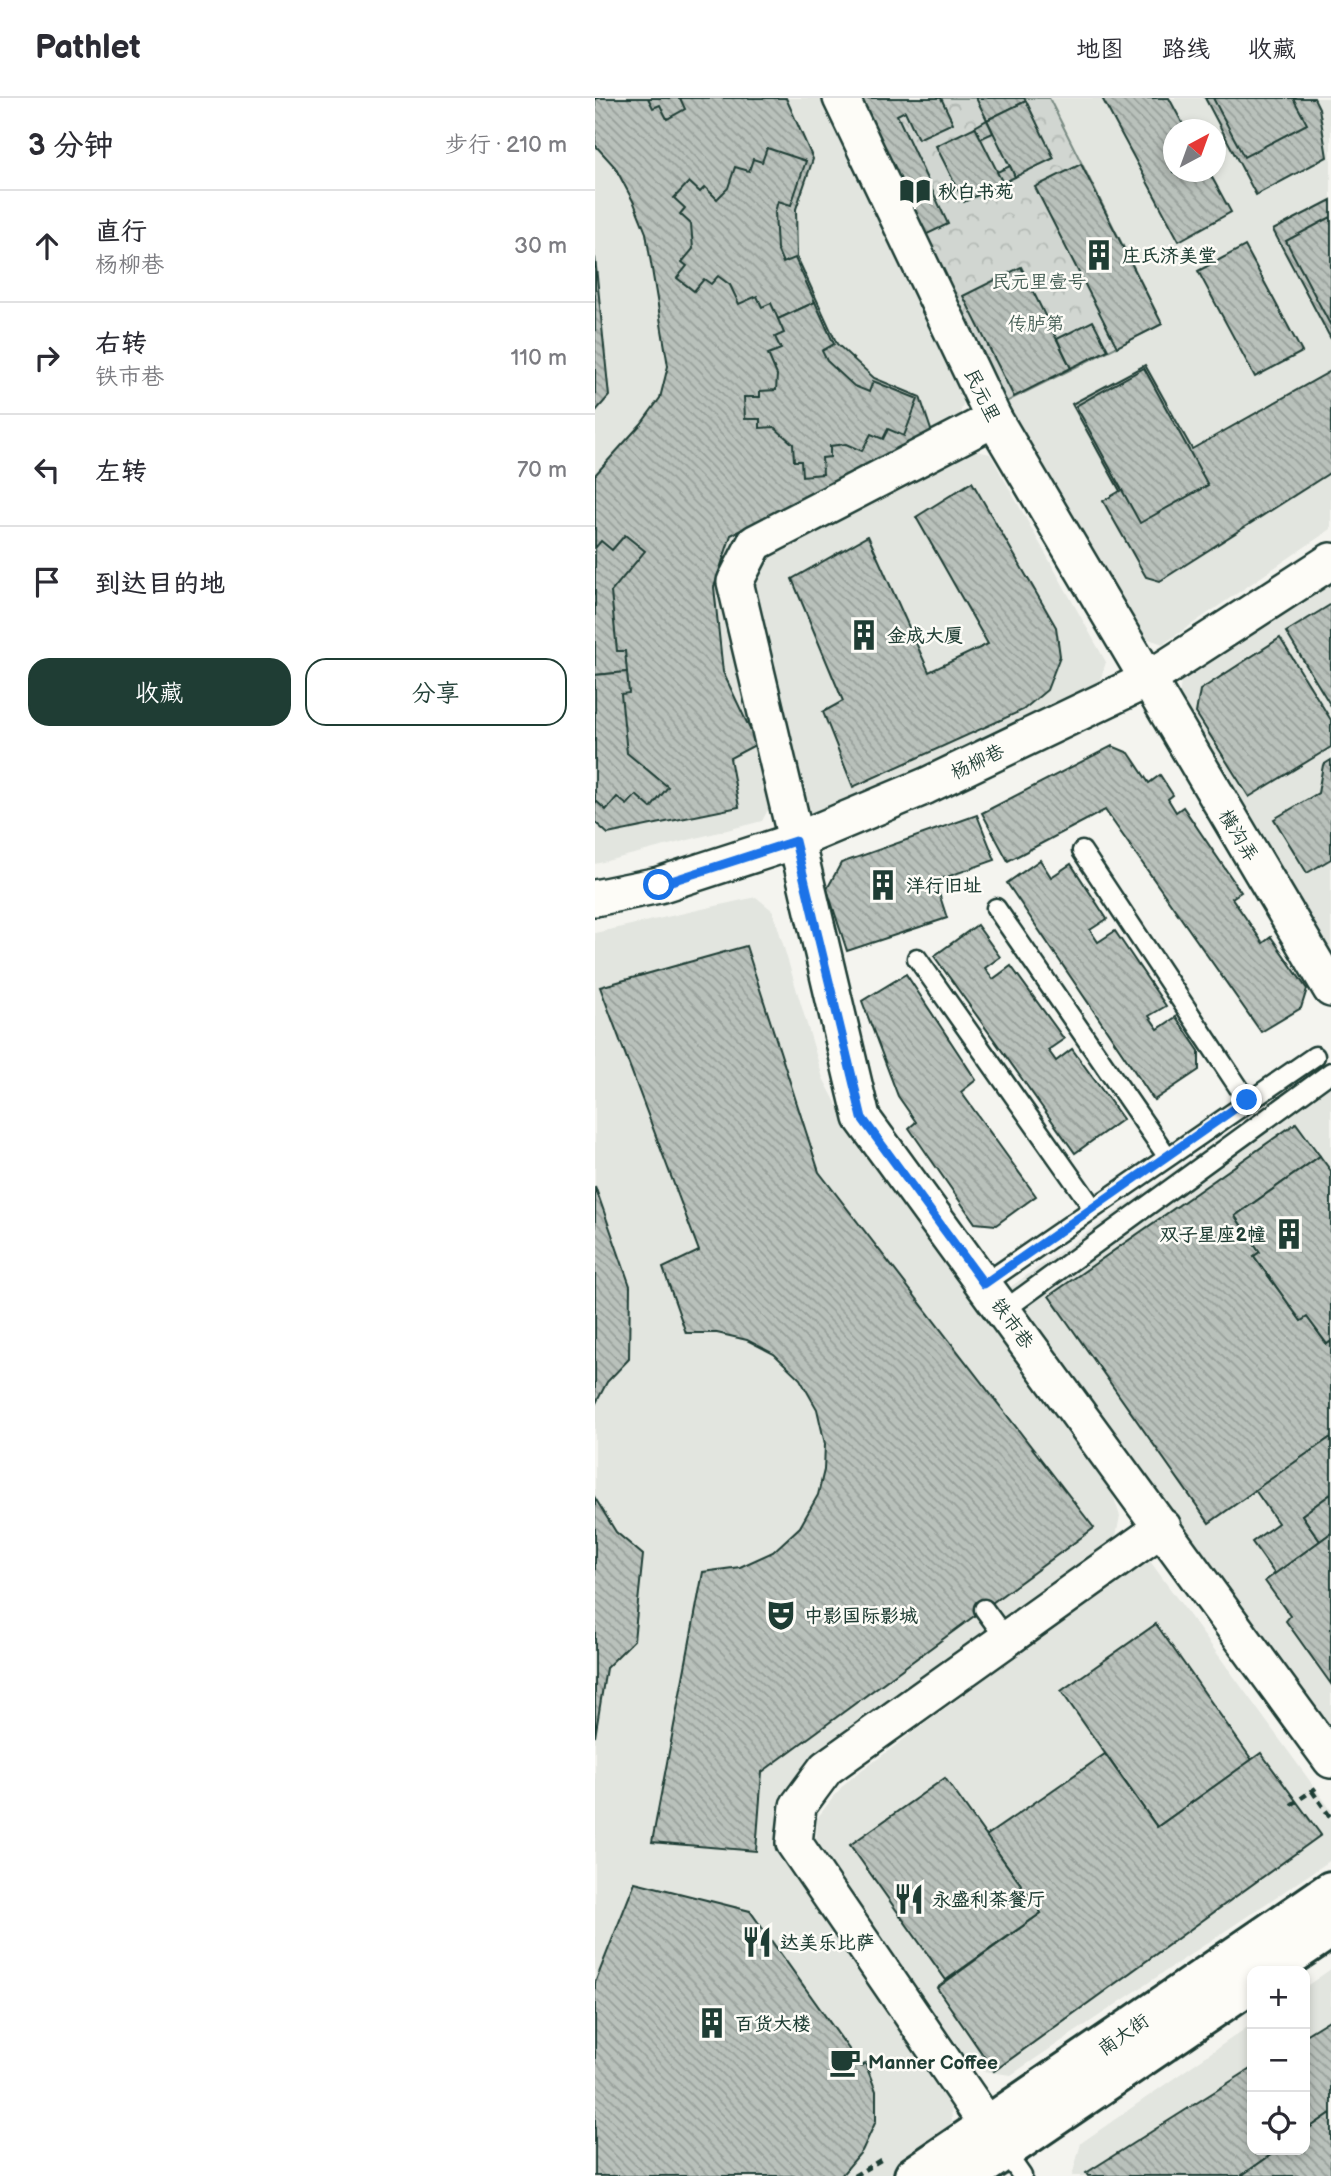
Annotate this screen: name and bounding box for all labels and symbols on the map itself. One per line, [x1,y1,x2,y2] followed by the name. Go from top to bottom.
[1163,119,1226,182] north arrow
[898,174,932,208] library icon: 秋白书苑
[938,181,1014,204] place label: 秋白书苑
[1082,238,1116,272] building icon: 庄氏济美堂
[1122,245,1217,268] place label: 庄氏济美堂
[991,271,1087,294] park label: 民元里壹号
[1007,313,1065,336] park label: 传胪第
[959,365,1004,426] street label: 民元里
[847,618,881,652] building icon: 金成大厦
[887,625,963,648] place label: 金成大厦
[947,740,1008,785] street label: 杨柳巷
[1213,805,1262,866] street label: 横沟弄
[866,868,900,902] building icon: 洋行旧址
[643,869,674,900] route start
[906,875,982,898] place label: 洋行旧址
[1231,1084,1262,1115] route end
[1272,1217,1306,1251] building icon: 双子星座2幢
[1160,1224,1266,1247] place label: 双子星座2幢
[986,1294,1038,1354] street label: 铁市巷
[764,1598,798,1632] theatre icon: 中影国际影城
[804,1605,918,1628] place label: 中影国际影城
[892,1882,926,1916] restaurant icon: 永盛利茶餐厅
[932,1889,1046,1912] place label: 永盛利茶餐厅
[740,1925,774,1959] restaurant icon: 达美乐比萨
[780,1932,875,1955] place label: 达美乐比萨
[695,2006,729,2040] building icon: 百货大楼
[1094,2009,1154,2061] street label: 南大街
[735,2013,811,2036] place label: 百货大楼
[828,2045,862,2079] cafe icon: Manner Coffee
[868,2052,998,2075] place label: Manner Coffee

